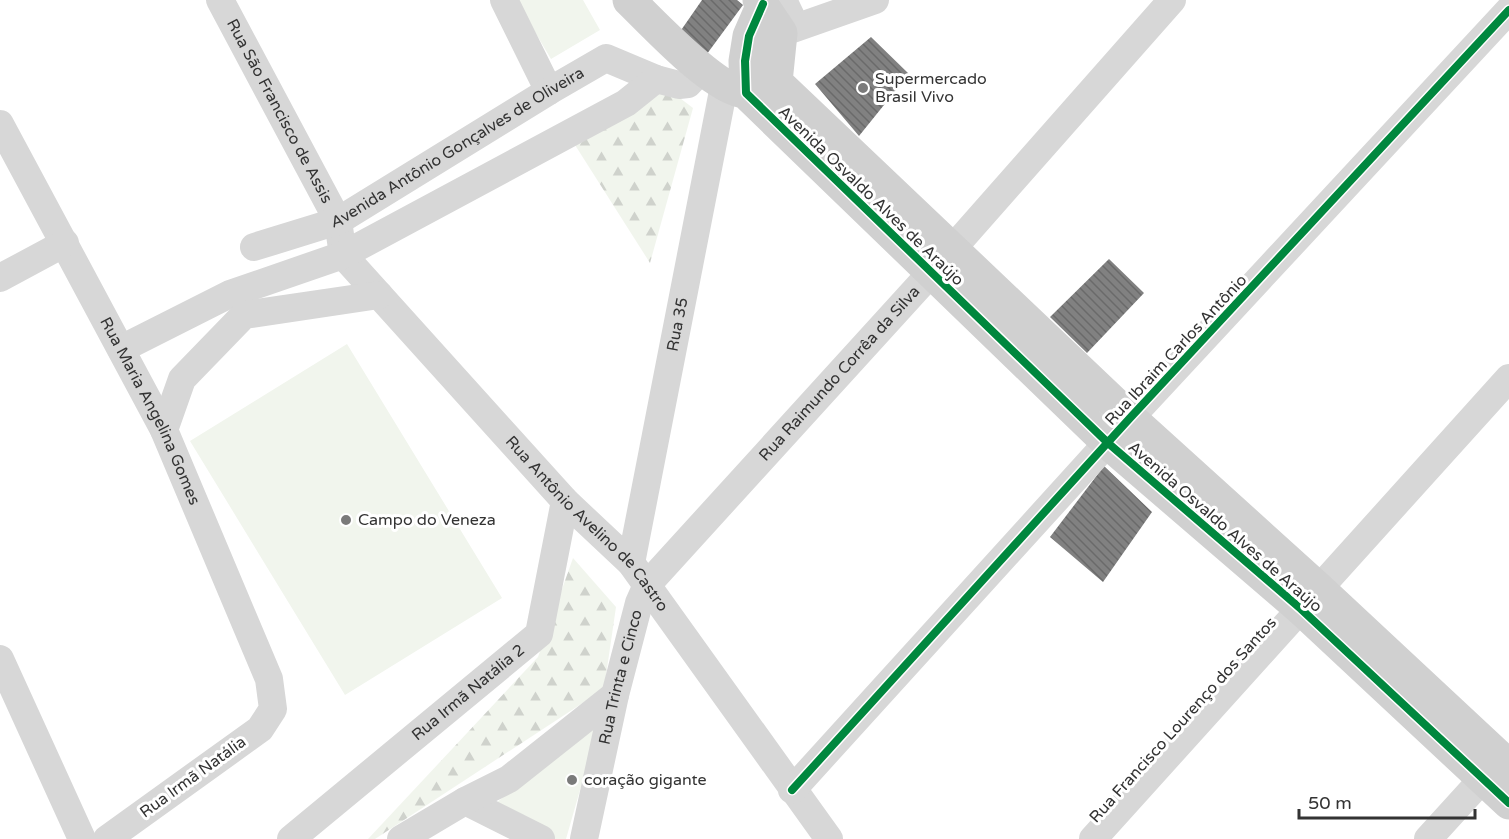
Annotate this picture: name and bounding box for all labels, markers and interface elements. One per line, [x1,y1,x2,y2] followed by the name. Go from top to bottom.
[222,15,337,207] street label: Rua São Francisco de Assis
[329,63,588,233] street label: Avenida Antônio Gonçalves de Oliveira
[875,69,987,107] place label: Supermercado Brasil Vivo
[856,81,870,95] marker: Supermercado Brasil Vivo
[774,102,968,290] street label: Avenida Osvaldo Alves de Araújo
[1101,270,1251,430] street label: Rua Ibraim Carlos Antônio
[755,282,924,465] street label: Rua Raimundo Corrêa da Silva
[662,296,693,353] street label: Rua 35
[95,314,204,508] street label: Rua Maria Angelina Gomes
[501,432,673,615] street label: Rua Antônio Avelino de Castro
[1124,437,1326,617] street label: Avenida Osvaldo Alves de Araújo
[358,510,496,530] place label: Campo do Veneza
[339,513,353,527] marker: Campo do Veneza
[595,607,647,746] street label: Rua Trinta e Cinco
[1085,613,1281,827] street label: Rua Francisco Lourenço dos Santos
[408,640,529,745] street label: Rua Irmã Natália 2
[136,732,250,822] street label: Rua Irmã Natália
[584,770,707,790] place label: coração gigante
[565,773,579,787] marker: coração gigante
[1299,782,1474,820] scale bar
[1308,792,1352,814] text: 50 m

